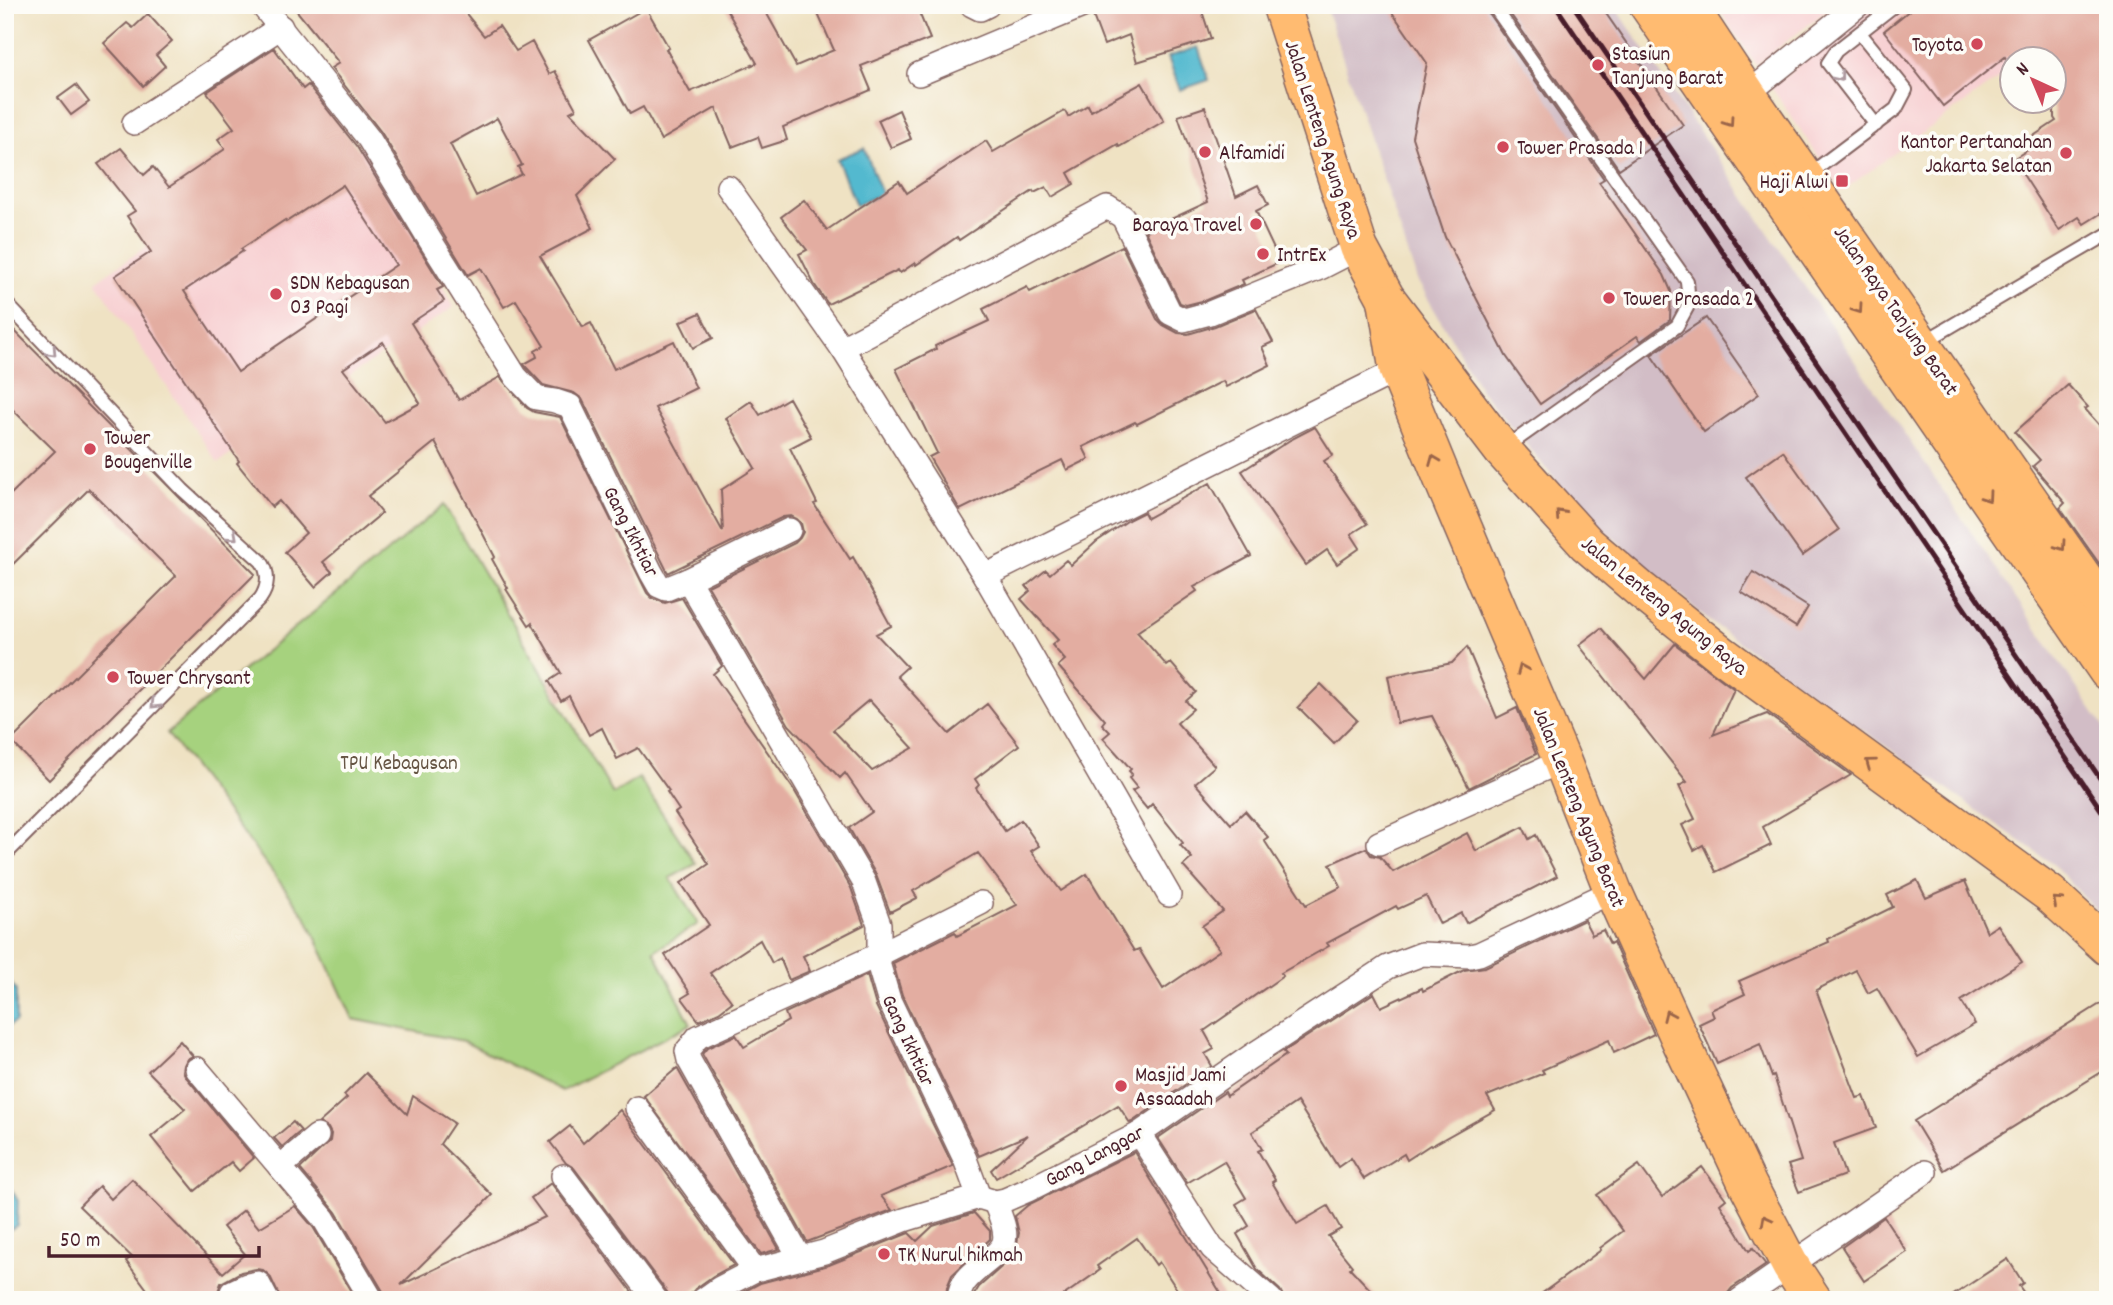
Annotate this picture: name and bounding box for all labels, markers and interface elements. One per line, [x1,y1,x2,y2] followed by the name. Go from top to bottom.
[1912,32,1964,62] place label: Toyota
[1969,36,1985,52] marker: Toyota
[1275,37,1368,244] street label: Jalan Lenteng Agung Raya
[1612,41,1724,95] place label: Stasiun Tanjung Barat
[1997,46,2068,116] north arrow
[1590,57,1606,73] marker: Stasiun Tanjung Barat
[2011,57,2036,83] text: N
[1830,69,1843,82] one-way arrow
[1721,114,1733,127] one-way arrow
[1900,129,2052,183] place label: Kantor Pertanahan Jakarta Selatan
[1517,135,1643,165] place label: Tower Prasada 1
[1495,139,1511,155] marker: Tower Prasada 1
[1219,140,1285,170] place label: Alfamidi
[1197,144,1213,160] marker: Alfamidi
[2058,145,2074,161] marker: Kantor Pertanahan Jakarta Selatan
[1759,169,1828,199] place label: Haji Alwi
[1834,173,1850,189] marker: Haji Alwi
[1132,212,1242,242] place label: Baraya Travel
[1248,216,1264,232] marker: Baraya Travel
[1824,221,1965,403] street label: Jalan Raya Tanjung Barat
[1277,242,1326,272] place label: IntrEx
[1255,246,1271,262] marker: IntrEx
[290,270,410,324] place label: SDN Kebagusan 03 Pagi
[268,286,284,302] marker: SDN Kebagusan 03 Pagi
[1623,286,1754,316] place label: Tower Prasada 2
[1601,290,1617,306] marker: Tower Prasada 2
[1850,301,1862,314] one-way arrow
[44,343,56,356] one-way arrow
[104,425,192,479] place label: Tower Bougenville
[82,441,98,457] marker: Tower Bougenville
[1429,454,1443,466] one-way arrow
[594,482,665,583] street label: Gang Ikhtiar
[1979,489,1991,502] one-way arrow
[1555,509,1568,522] one-way arrow
[225,528,238,540] one-way arrow
[1573,531,1754,685] street label: Jalan Lenteng Agung Raya
[2053,538,2065,551] one-way arrow
[1517,664,1531,676] one-way arrow
[127,665,251,695] place label: Tower Chrysant
[105,669,121,685] marker: Tower Chrysant
[151,696,164,709] one-way arrow
[1523,703,1631,913] street label: Jalan Lenteng Agung Barat
[340,750,458,780] park label: TPU Kebagusan
[1866,759,1878,771] one-way arrow
[2052,897,2065,910] one-way arrow
[872,990,941,1092] street label: Gang Ikhtiar
[1662,1009,1676,1022] one-way arrow
[1135,1062,1226,1116] place label: Masjid Jami Assaadah
[1113,1078,1129,1094] marker: Masjid Jami Assaadah
[1041,1119,1150,1196] street label: Gang Langgar
[49,1214,259,1258] scale bar
[1761,1215,1775,1227] one-way arrow
[60,1227,100,1257] text: 50 m
[898,1242,1023,1272] place label: TK Nurul hikmah
[876,1246,892,1262] marker: TK Nurul hikmah

